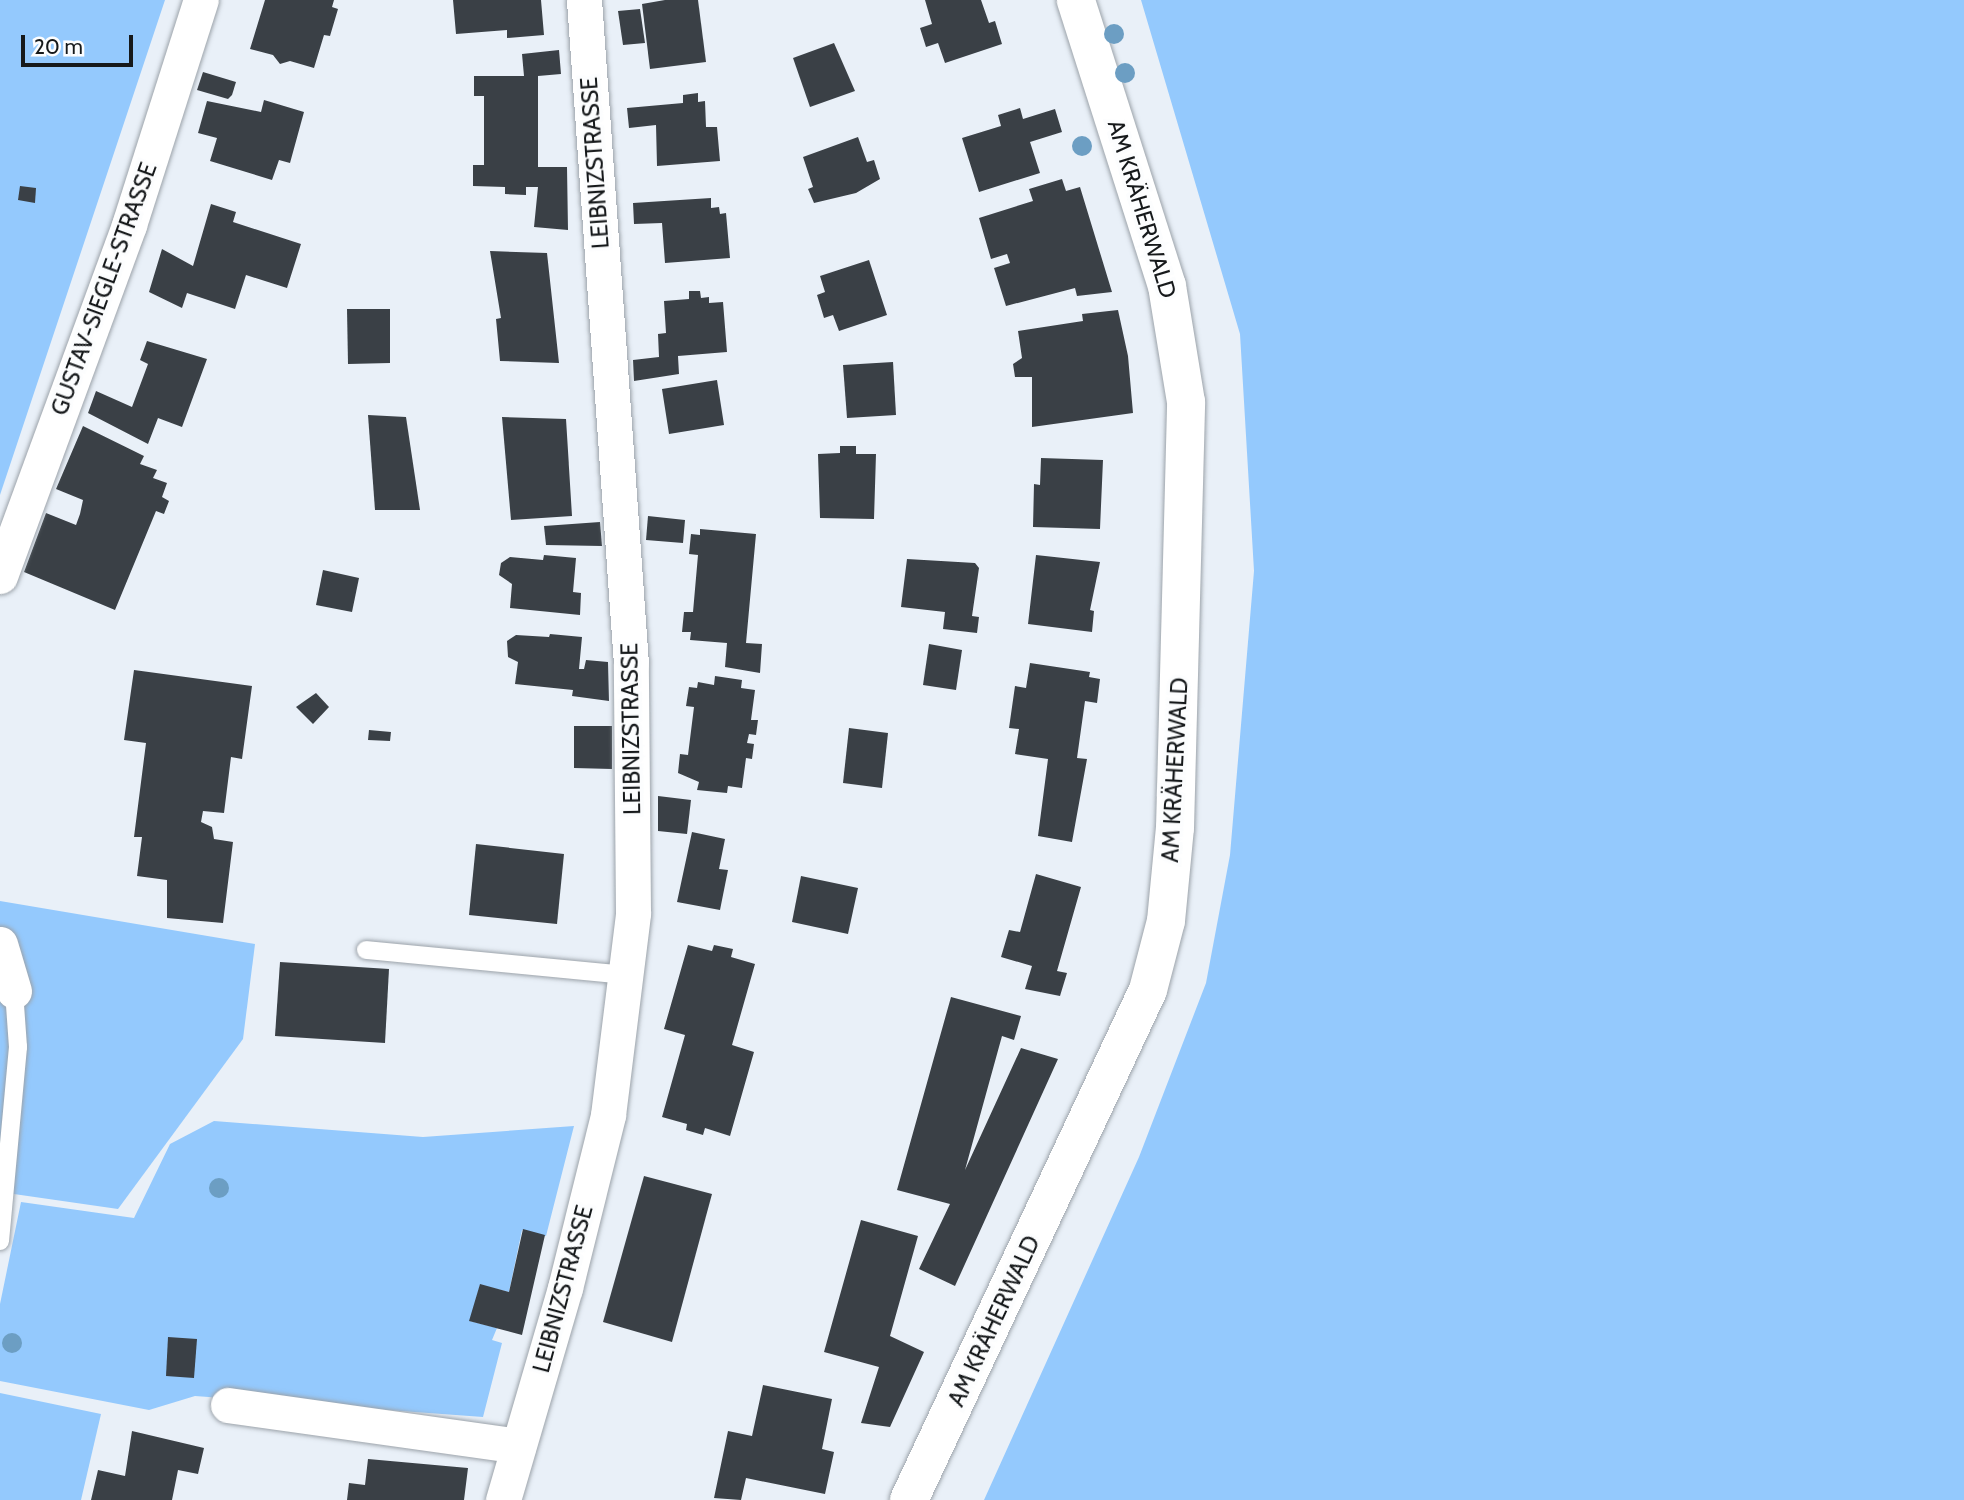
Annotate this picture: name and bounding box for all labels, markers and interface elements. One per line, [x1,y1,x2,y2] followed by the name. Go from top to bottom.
[24,21,136,65] scale bar
[34,34,83,59] text: 20 m
[575,76,615,250] street label: LEIBNIZSTRASSE
[1102,116,1182,302] street label: AM KRÄHERWALD
[45,159,163,419] street label: GUSTAV-SIEGLE-STRASSE
[616,643,646,815] street label: LEIBNIZSTRASSE
[1156,677,1194,863] street label: AM KRÄHERWALD
[527,1202,599,1376] street label: LEIBNIZSTRASSE
[942,1231,1046,1411] street label: AM KRÄHERWALD

